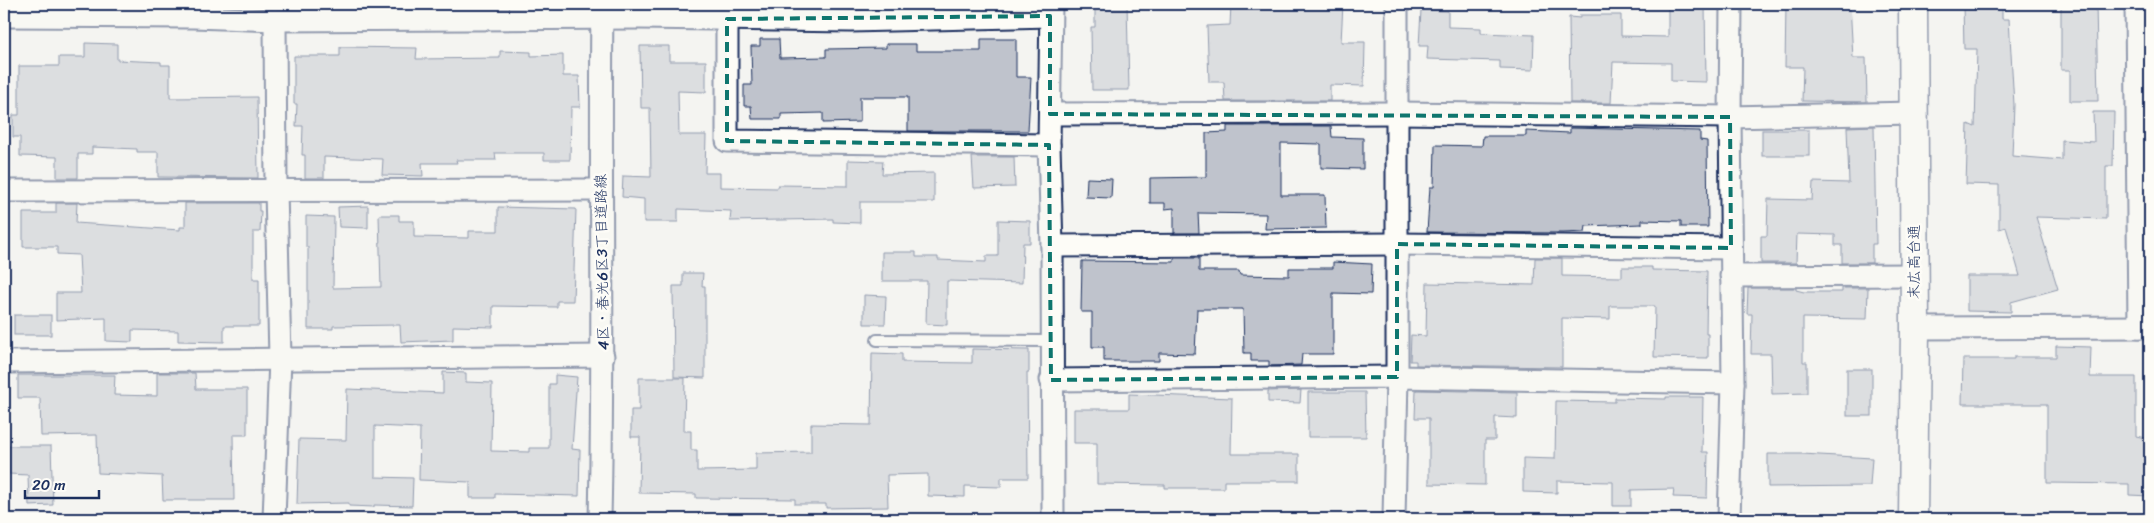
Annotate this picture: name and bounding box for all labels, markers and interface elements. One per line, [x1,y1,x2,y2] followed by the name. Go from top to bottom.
[587,174,617,350] street label: 4区・春光6区3丁目道路線
[1901,224,1927,300] street label: 末広高台通
[25,468,99,500] scale bar
[32,472,66,498] text: 20 m

